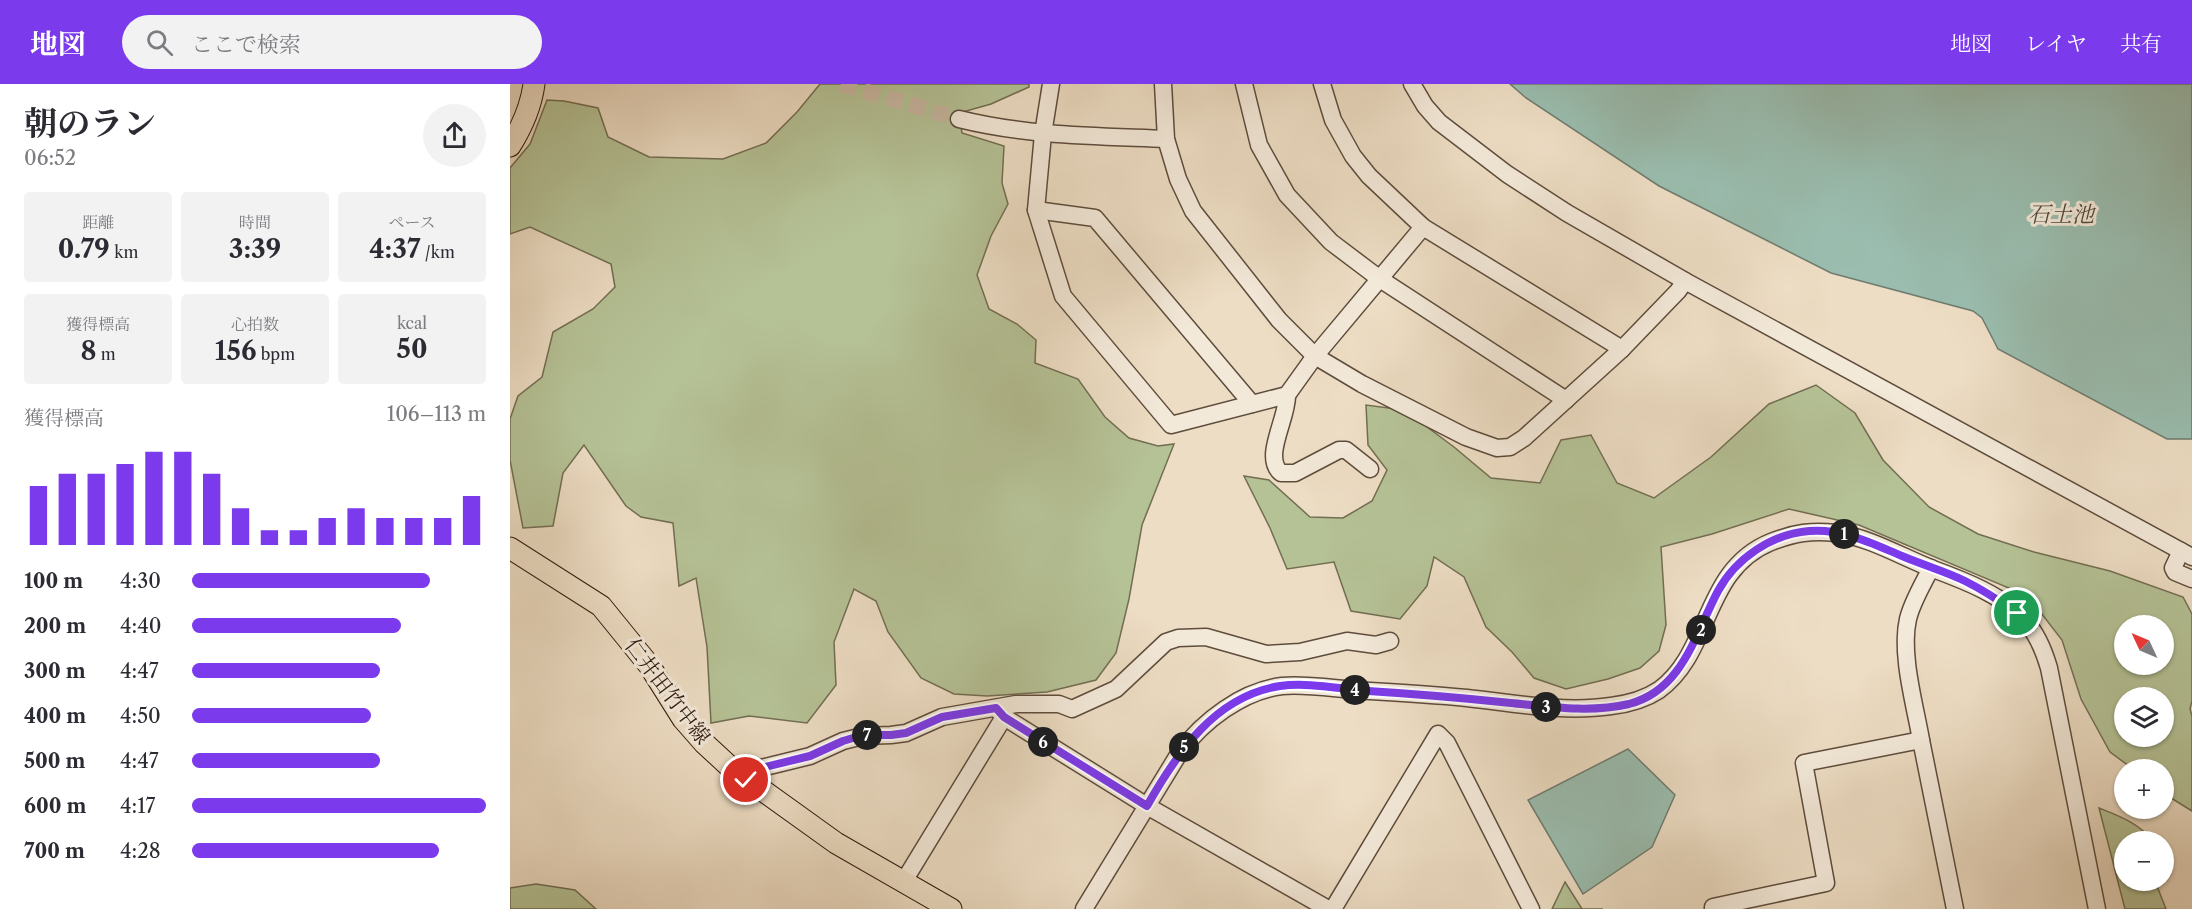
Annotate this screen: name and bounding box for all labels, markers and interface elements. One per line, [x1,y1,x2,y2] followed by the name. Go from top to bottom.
[122,15,542,69] search box
[143,26,176,59] icon: search
[30,27,86,61] text: 地図
[191,31,301,58] text: ここで検索
[1950,31,1992,56] text: 地図
[2025,31,2087,56] text: レイヤ
[2120,31,2162,56] text: 共有
[24,103,156,144] text: 朝のラン
[423,104,486,167] button: share
[24,146,76,170] text: 06:52
[2028,201,2097,228] water label: 石土池
[82,212,114,232] text: 距離
[239,212,271,232] text: 時間
[388,212,436,232] text: ペース
[58,233,110,265] text: 0.79
[229,233,281,265] text: 3:39
[369,233,421,265] text: 4:37
[110,242,138,262] text: km
[421,242,455,262] text: /km
[397,313,427,333] text: kcal
[66,314,130,334] text: 獲得標高
[231,314,279,334] text: 心拍数
[397,333,427,365] text: 50
[80,335,96,367] text: 8
[215,335,256,367] text: 156
[96,344,116,364] text: m
[256,344,295,364] text: bpm
[387,402,486,426] text: 106–113 m
[24,406,104,430] text: 獲得標高
[1829,519,1859,549] pin: 1
[1840,524,1848,544] text: 1
[24,569,83,593] text: 100 m
[120,569,161,593] text: 4:30
[1991,587,2042,638] pin
[2000,596,2033,629] icon: arrive
[24,614,86,638] text: 200 m
[120,614,161,638] text: 4:40
[1686,615,1716,645] pin: 2
[2114,615,2174,675] north arrow
[2114,615,2174,891] map controls
[1696,620,1706,640] text: 2
[620,633,716,749] street label: 仁井田竹中線
[24,659,86,683] text: 300 m
[120,659,159,683] text: 4:47
[1340,675,1370,705] pin: 4
[1350,680,1360,700] text: 4
[2114,687,2174,747] button: layers
[1531,692,1561,722] pin: 3
[1541,697,1551,717] text: 3
[24,704,86,728] text: 400 m
[120,704,161,728] text: 4:50
[852,720,882,750] pin: 7
[863,725,871,745] text: 7
[1028,727,1058,757] pin: 6
[1038,732,1048,752] text: 6
[1169,732,1199,762] pin: 5
[1180,737,1188,757] text: 5
[24,749,85,773] text: 500 m
[120,749,159,773] text: 4:47
[720,754,771,805] pin
[2114,759,2174,819] button: +
[729,763,762,796] icon: check
[24,794,86,818] text: 600 m
[120,794,155,818] text: 4:17
[2114,831,2174,891] button: −
[24,839,85,863] text: 700 m
[120,839,161,863] text: 4:28

